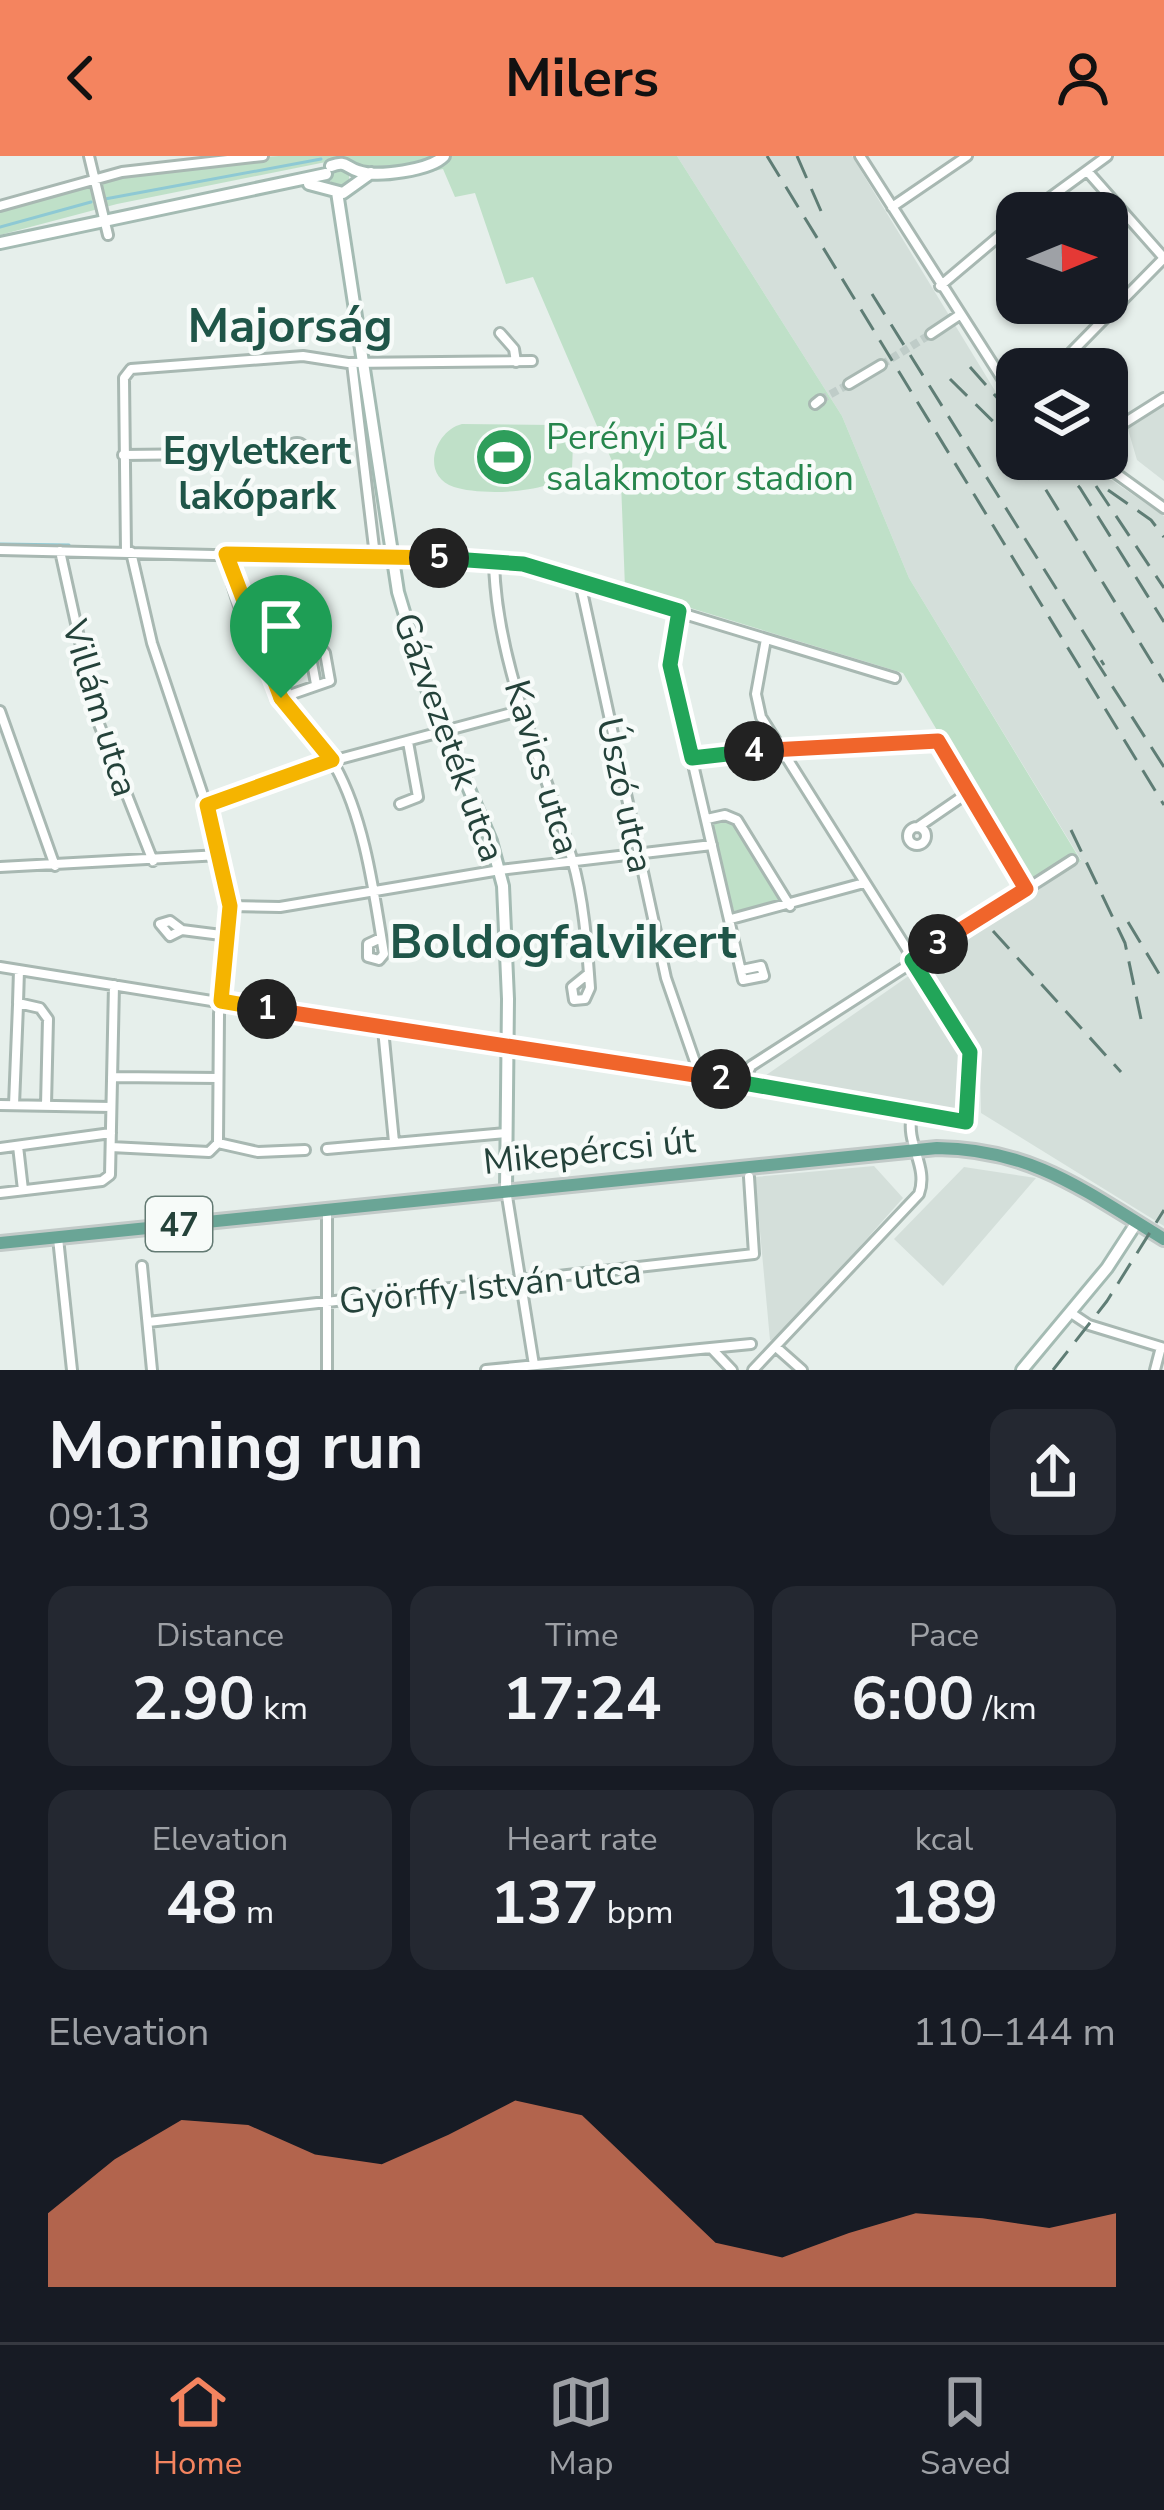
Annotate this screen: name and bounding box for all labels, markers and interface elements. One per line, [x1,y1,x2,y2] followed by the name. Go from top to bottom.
[505,41,659,115] text: Milers
[48,45,114,111] icon: back
[1050,45,1116,111] icon: person
[996,192,1128,324] north arrow
[996,192,1128,480] map controls
[187,293,393,359] district label: Majorság
[996,348,1128,480] button: layers
[546,413,854,503] place label: Perényi Pál salakmotor stadion
[163,425,352,523] district label: Egyletkert lakópark
[473,426,535,488] sports icon: Perényi Pál salakmotor stadion
[409,528,469,588] pin: 5
[429,535,449,580] text: 5
[230,575,332,698] pin
[248,593,314,659] icon: arrive
[381,606,516,869] street label: Gázvezeték utca
[49,613,150,803] street label: Villám utca
[492,674,591,861] street label: Kavics utca
[584,713,665,877] street label: Úszó utca
[724,721,784,781] pin: 4
[744,728,764,773] text: 4
[390,909,737,975] district label: Boldogfalvikert
[908,914,968,974] pin: 3
[928,921,948,966] text: 3
[237,979,297,1039] pin: 1
[257,986,277,1031] text: 1
[691,1049,751,1109] pin: 2
[711,1056,731,1101] text: 2
[481,1116,698,1187] street label: Mikepércsi út
[146,1197,212,1251] road number: 47
[337,1246,644,1327] street label: Györffy István utca
[48,1401,424,1491] text: Morning run
[990,1409,1116,1535] button: share
[48,1491,151,1544] text: 09:13
[156,1613,284,1658] text: Distance
[545,1613,619,1658] text: Time
[909,1613,979,1658] text: Pace
[132,1658,255,1740] text: 2.90
[503,1658,661,1740] text: 17:24
[851,1658,974,1740] text: 6:00
[255,1686,308,1731] text: km
[974,1686,1037,1731] text: /km
[152,1817,288,1862] text: Elevation
[507,1817,657,1862] text: Heart rate
[915,1817,973,1862] text: kcal
[166,1862,238,1944] text: 48
[490,1862,598,1944] text: 137
[890,1862,998,1944] text: 189
[238,1890,274,1935] text: m
[598,1890,674,1935] text: bpm
[48,2006,209,2059] text: Elevation
[913,2006,1116,2059] text: 110–144 m
[153,2369,242,2486] tab: Home
[548,2369,614,2486] tab: Map
[920,2369,1011,2486] tab: Saved

